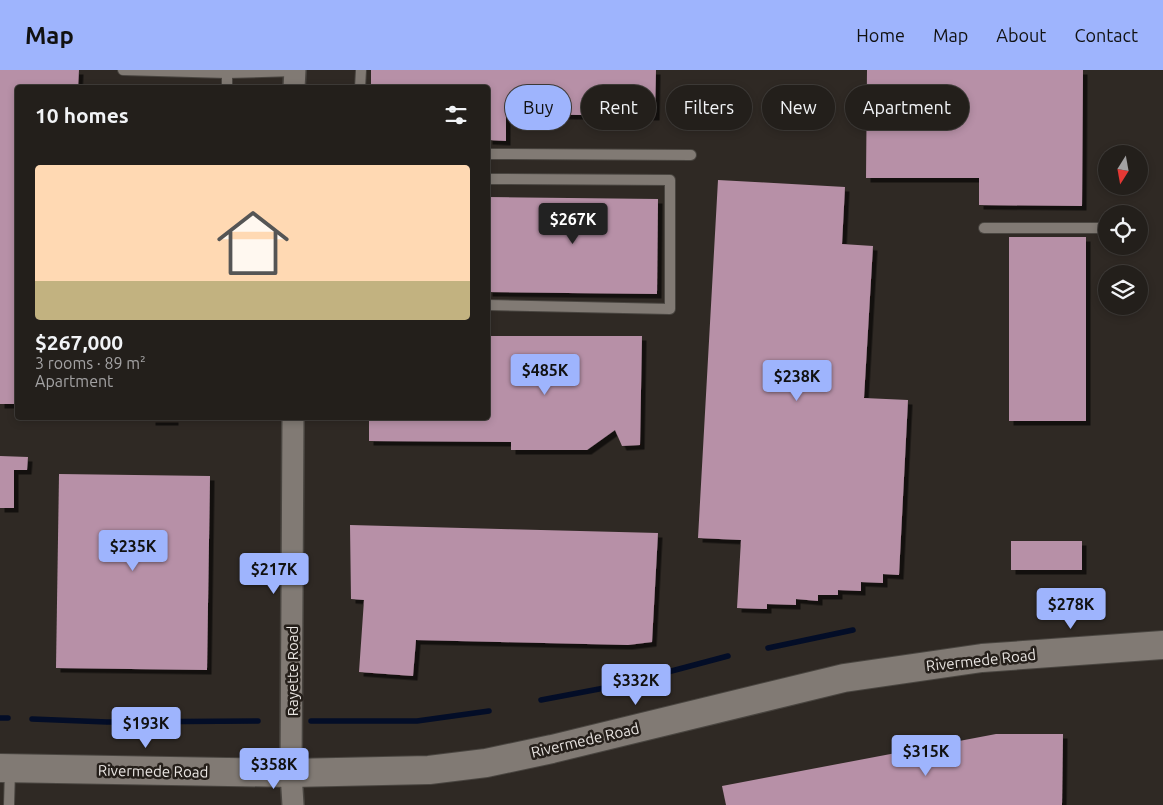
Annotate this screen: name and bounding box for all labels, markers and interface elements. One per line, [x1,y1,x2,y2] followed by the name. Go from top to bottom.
[25,22,74,49] text: Map
[856,25,905,45] text: Home
[933,25,968,45] text: Map
[996,25,1046,45] text: About
[1074,25,1138,45] text: Contact
[505,85,571,130] chip: Buy
[581,85,656,130] chip: Rent
[666,85,752,130] chip: Filters
[762,85,835,130] chip: New
[845,85,969,130] chip: Apartment
[442,101,470,129] icon: filters
[35,103,129,127] text: 10 homes
[1098,145,1148,195] north arrow
[1098,145,1148,315] map controls
[208,198,298,288] icon: home
[538,202,608,245] pin: $267K
[1098,205,1148,255] button: locate
[550,210,596,228] text: $267K
[1098,265,1148,315] button: layers
[35,330,123,354] text: $267,000
[35,354,146,372] text: 3 rooms · 89 m²
[510,354,580,396] pin: $485K
[762,360,832,402] pin: $238K
[522,361,568,379] text: $485K
[774,367,820,385] text: $238K
[35,372,113,390] text: Apartment
[98,530,168,572] pin: $235K
[110,537,156,555] text: $235K
[239,552,309,595] pin: $217K
[251,560,297,578] text: $217K
[1036,588,1106,630] pin: $278K
[1048,595,1094,613] text: $278K
[284,626,301,716] street label: Rayette Road
[925,646,1037,674] street label: Rivermede Road
[601,664,671,706] pin: $332K
[613,671,659,689] text: $332K
[111,706,181,749] pin: $193K
[123,714,169,732] text: $193K
[529,719,641,761] street label: Rivermede Road
[891,734,961,777] pin: $315K
[903,742,949,760] text: $315K
[239,748,309,790] pin: $358K
[251,755,297,773] text: $358K
[98,762,208,780] street label: Rivermede Road

